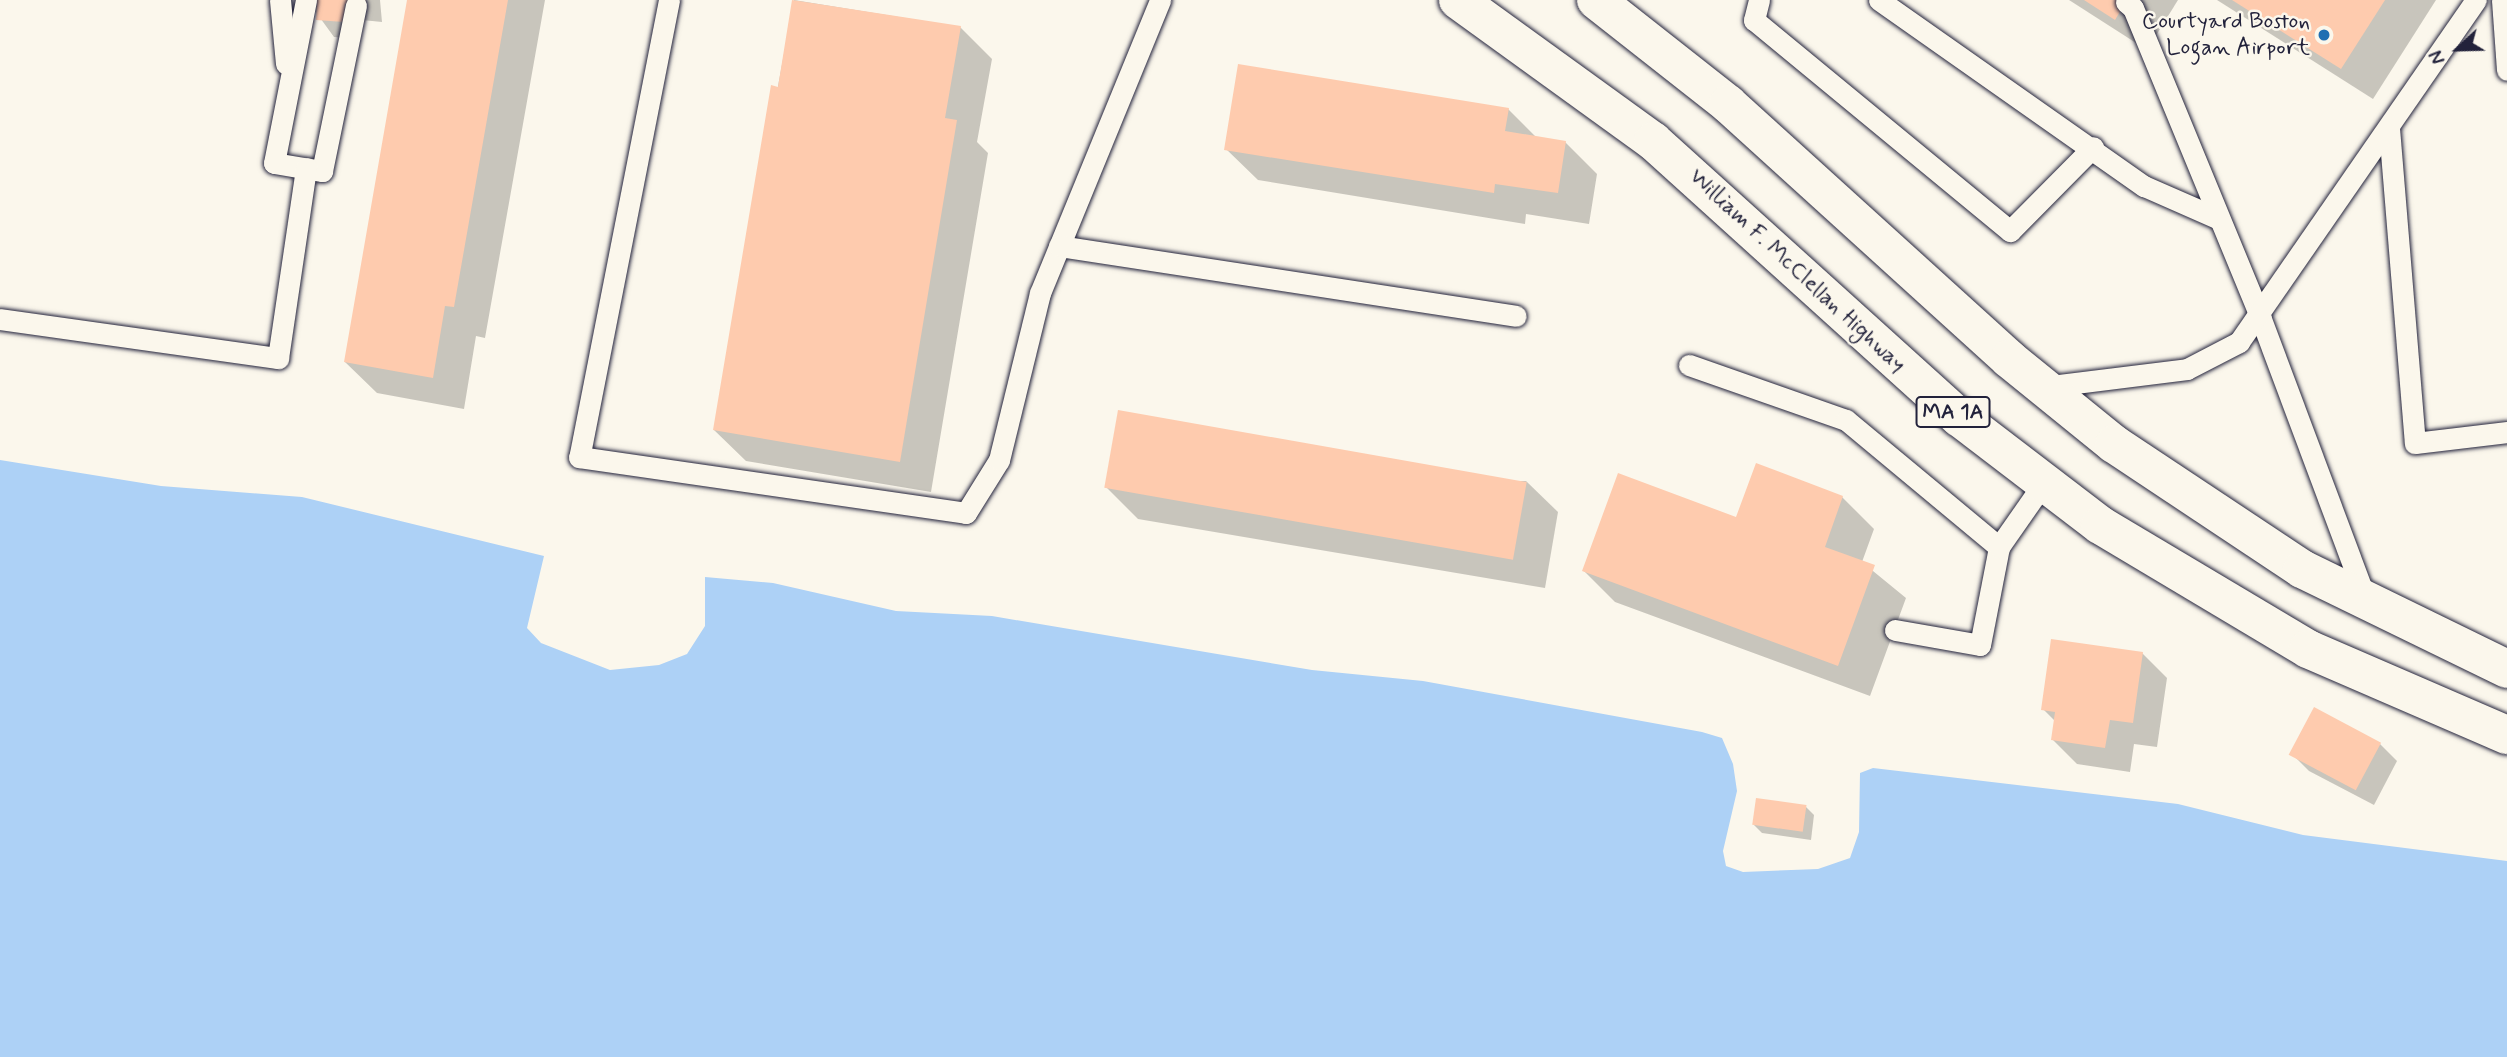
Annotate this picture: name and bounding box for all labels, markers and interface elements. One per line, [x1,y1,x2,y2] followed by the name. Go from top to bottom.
[2142,8,2310,62] place label: Courtyard Boston Logan Airport
[2423,14,2493,84] north arrow
[2316,27,2332,43] marker: Courtyard Boston Logan Airport
[2424,47,2452,68] text: N
[1683,163,1911,379] street label: William F. McClellan Highway
[1914,394,1992,430] road number: MA 1A

